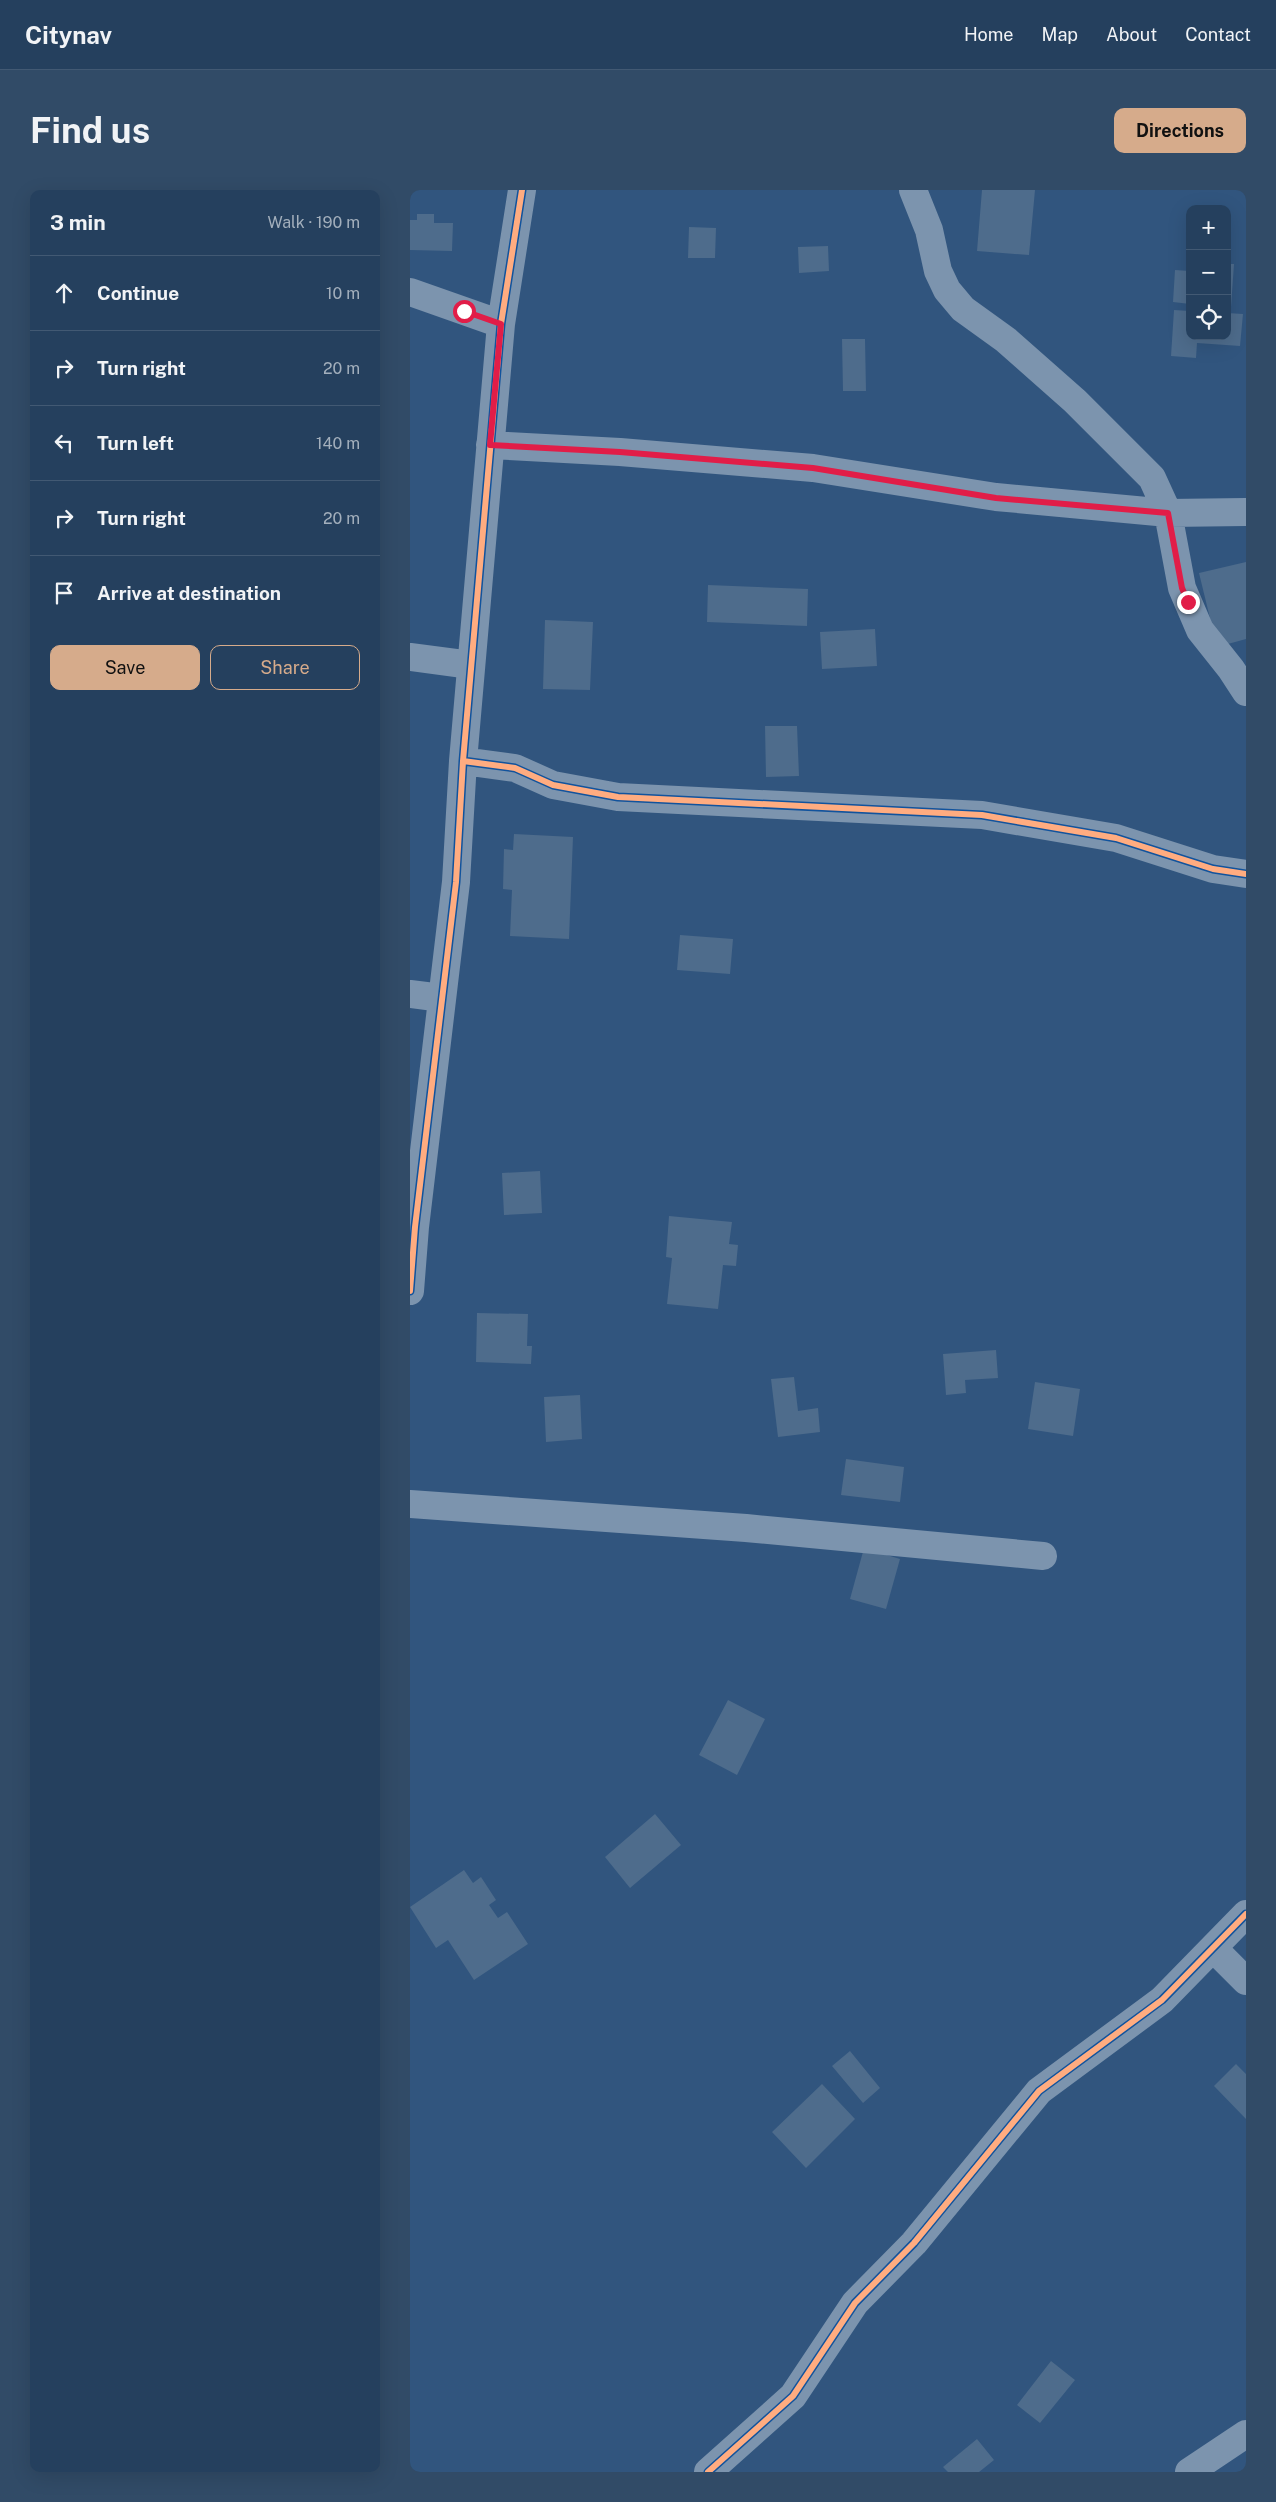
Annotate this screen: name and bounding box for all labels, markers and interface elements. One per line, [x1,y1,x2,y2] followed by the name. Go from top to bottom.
[25,21,112,49] text: Citynav
[964,24,1014,45] text: Home
[1042,24,1078,45] text: Map
[1106,24,1157,45] text: About
[1185,24,1251,45] text: Contact
[1114,108,1246,153] button: Directions
[30,110,150,151] text: Find us
[1186,205,1231,340] map controls
[1186,205,1231,250] button: +
[50,210,106,235] text: 3 min
[268,213,360,232] text: Walk · 190 m
[1186,250,1231,295] button: −
[50,279,78,307] icon: ahead
[97,282,179,304] text: Continue
[326,284,360,303] text: 10 m
[1186,295,1231,340] button: locate
[453,300,476,323] route start
[50,354,78,382] icon: right
[97,357,186,379] text: Turn right
[323,359,360,378] text: 20 m
[50,429,78,457] icon: left
[97,432,174,454] text: Turn left
[316,434,360,453] text: 140 m
[50,504,78,532] icon: right
[97,507,186,529] text: Turn right
[323,509,360,528] text: 20 m
[50,579,78,607] icon: arrive
[97,582,281,604] text: Arrive at destination
[1177,591,1200,614] route end
[50,645,200,690] button: Save
[210,645,360,690] button: Share

